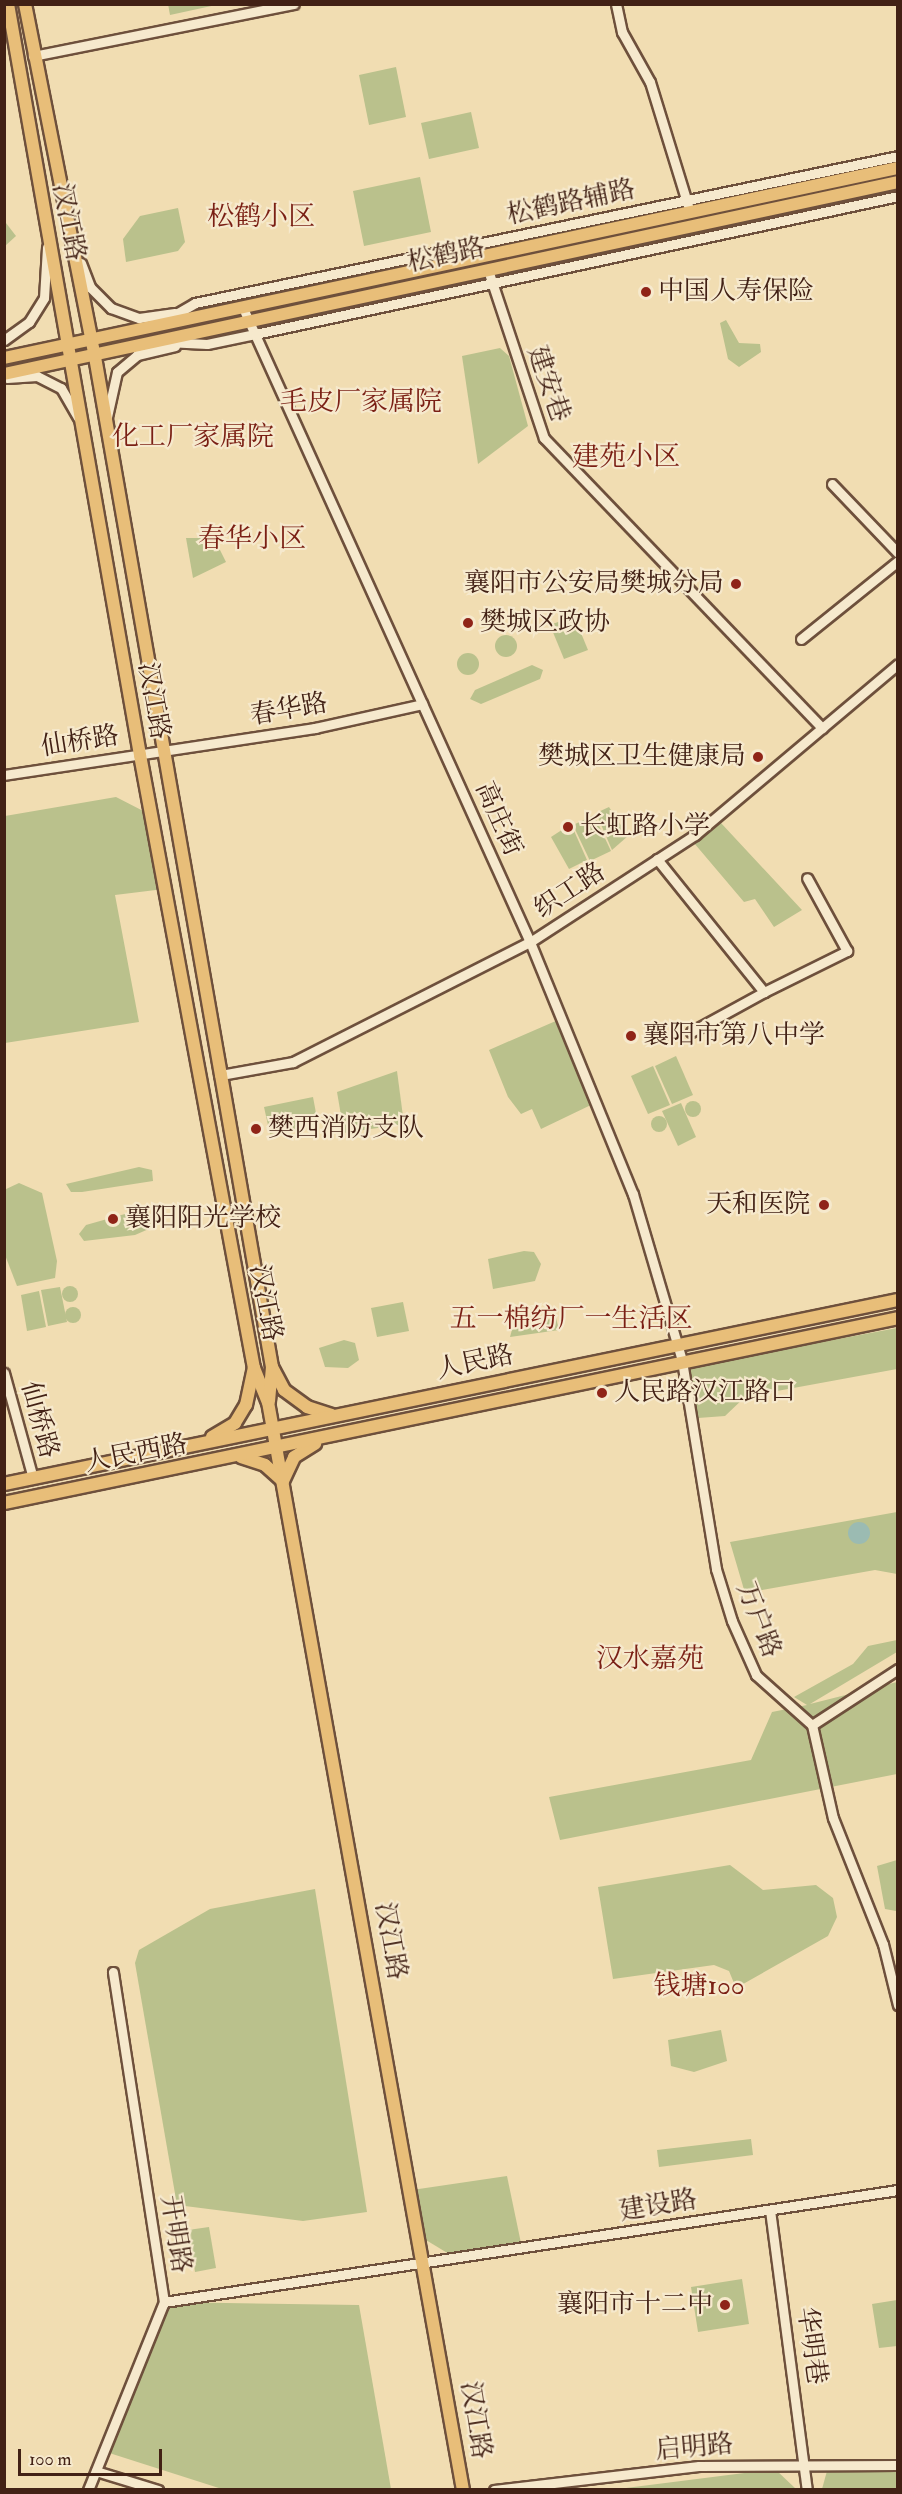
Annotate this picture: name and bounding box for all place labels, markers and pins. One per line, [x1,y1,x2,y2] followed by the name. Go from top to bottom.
[658,276,814,308] place label: 中国人寿保险
[639,285,653,299] marker: 中国人寿保险
[464,568,724,600] place label: 襄阳市公安局樊城分局
[729,577,743,591] marker: 襄阳市公安局樊城分局
[480,607,610,639] place label: 樊城区政协
[461,616,475,630] marker: 樊城区政协
[538,741,746,773] place label: 樊城区卫生健康局
[751,750,765,764] marker: 樊城区卫生健康局
[580,811,710,843] place label: 长虹路小学
[561,820,575,834] marker: 长虹路小学
[643,1020,825,1052] place label: 襄阳市第八中学
[624,1029,638,1043] marker: 襄阳市第八中学
[268,1113,424,1145] place label: 樊西消防支队
[249,1122,263,1136] marker: 樊西消防支队
[706,1189,810,1221] place label: 天和医院
[815,1196,833,1214] marker: 天和医院
[125,1203,281,1235] place label: 襄阳阳光学校
[106,1212,120,1226] marker: 襄阳阳光学校
[614,1377,796,1409] place label: 人民路汉江路口
[595,1386,609,1400] marker: 人民路汉江路口
[557,2289,713,2321] place label: 襄阳市十二中
[718,2298,732,2312] marker: 襄阳市十二中

